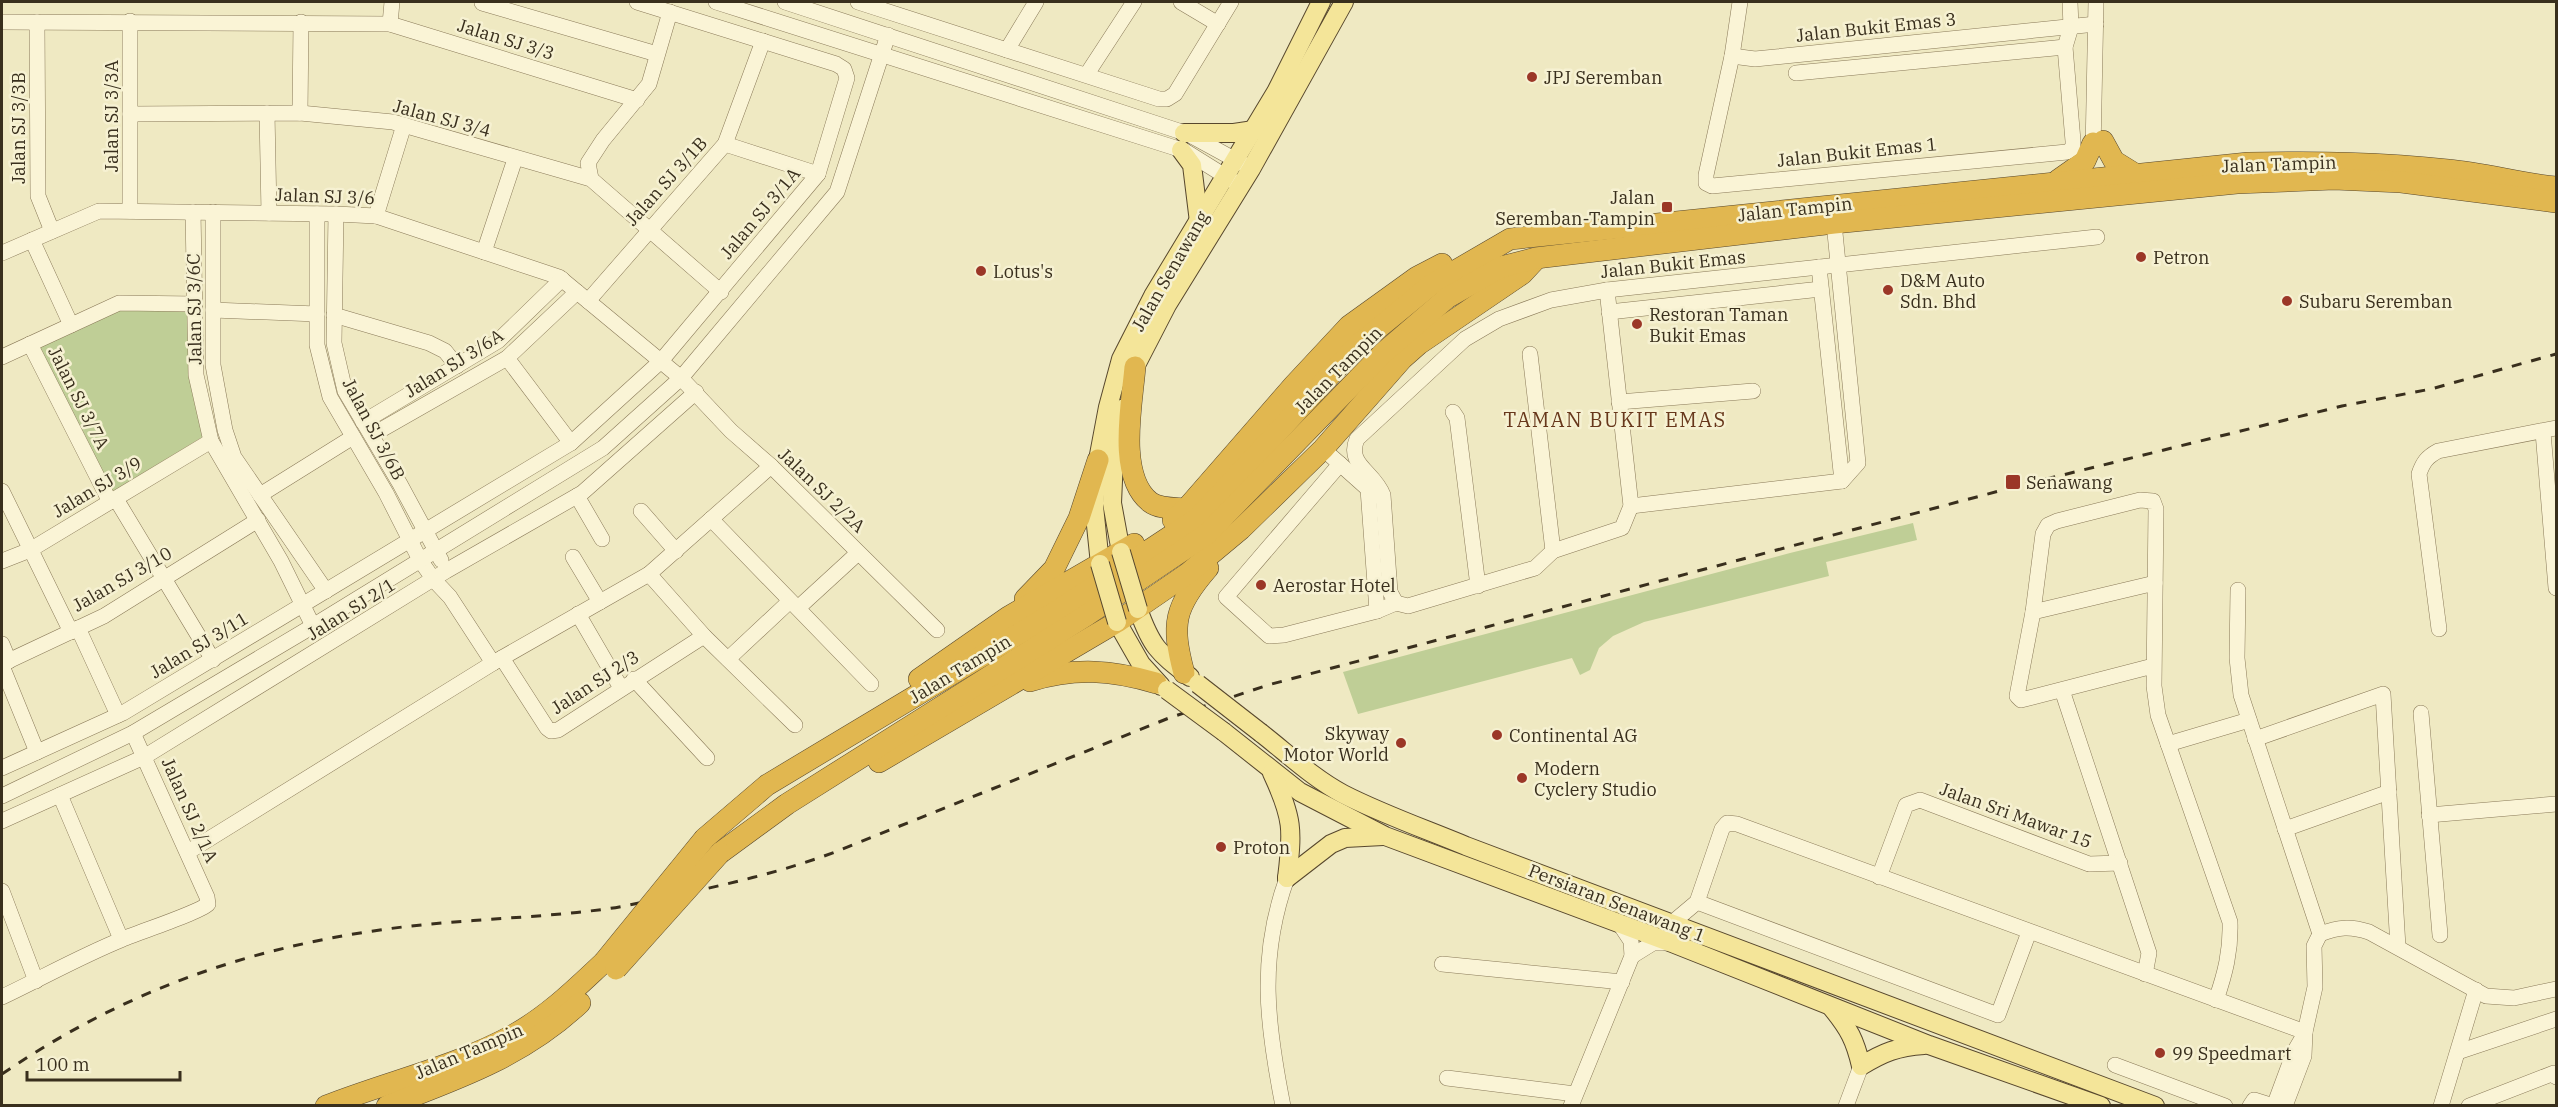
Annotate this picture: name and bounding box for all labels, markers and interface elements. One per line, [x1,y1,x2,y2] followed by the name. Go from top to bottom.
[1795,7,1957,47] street label: Jalan Bukit Emas 3
[455,13,557,65] street label: Jalan SJ 3/3
[100,59,123,172] street label: Jalan SJ 3/3A
[1544,66,1662,89] place label: JPJ Seremban
[1525,70,1539,84] marker: JPJ Seremban
[7,72,30,184] street label: Jalan SJ 3/3B
[391,94,493,142] street label: Jalan SJ 3/4
[620,132,712,230] street label: Jalan SJ 3/1B
[1776,132,1938,172] street label: Jalan Bukit Emas 1
[2221,150,2337,178] street label: Jalan Tampin
[715,162,805,263] street label: Jalan SJ 3/1A
[275,183,375,209] street label: Jalan SJ 3/6
[1495,186,1655,230] place label: Jalan Seremban-Tampin
[1737,192,1853,226] street label: Jalan Tampin
[1660,200,1674,214] marker: Jalan Seremban-Tampin
[1126,207,1214,335] street label: Jalan Senawang
[1599,245,1747,283] street label: Jalan Bukit Emas
[2153,246,2210,269] place label: Petron
[2134,250,2148,264] marker: Petron
[182,253,206,365] street label: Jalan SJ 3/6C
[993,260,1053,283] place label: Lotus's
[974,264,988,278] marker: Lotus's
[1900,269,1985,313] place label: D&M Auto Sdn. Bhd
[1881,283,1895,297] marker: D&M Auto Sdn. Bhd
[2299,290,2452,313] place label: Subaru Seremban
[2280,294,2294,308] marker: Subaru Seremban
[1649,303,1788,347] place label: Restoran Taman Bukit Emas
[1630,317,1644,331] marker: Restoran Taman Bukit Emas
[1289,321,1387,419] street label: Jalan Tampin
[400,323,508,403] street label: Jalan SJ 3/6A
[43,343,115,454] street label: Jalan SJ 3/7A
[338,374,410,484] street label: Jalan SJ 3/6B
[1503,406,1727,433] district label: TAMAN BUKIT EMAS
[774,443,871,538] street label: Jalan SJ 2/2A
[48,451,146,523] street label: Jalan SJ 3/9
[2026,471,2113,494] place label: Senawang
[2004,473,2022,491] marker: Senawang
[68,541,176,617] street label: Jalan SJ 3/10
[302,573,400,645] street label: Jalan SJ 2/1
[1273,574,1396,597] place label: Aerostar Hotel
[1254,578,1268,592] marker: Aerostar Hotel
[146,607,252,683] street label: Jalan SJ 3/11
[905,630,1015,708] street label: Jalan Tampin
[547,645,643,719] street label: Jalan SJ 2/3
[1283,722,1389,766] place label: Skyway Motor World
[1509,724,1637,747] place label: Continental AG
[1490,728,1504,742] marker: Continental AG
[1394,736,1408,750] marker: Skyway Motor World
[157,754,224,867] street label: Jalan SJ 2/1A
[1534,757,1657,801] place label: Modern Cyclery Studio
[1515,771,1529,785] marker: Modern Cyclery Studio
[1937,777,2095,853] street label: Jalan Sri Mawar 15
[1233,836,1290,859] place label: Proton
[1214,840,1228,854] marker: Proton
[1525,859,1709,947] street label: Persiaran Senawang 1
[412,1018,526,1084] street label: Jalan Tampin
[2172,1042,2291,1065] place label: 99 Speedmart
[27,1044,180,1082] scale bar
[2153,1046,2167,1060] marker: 99 Speedmart
[36,1053,90,1076] text: 100 m

